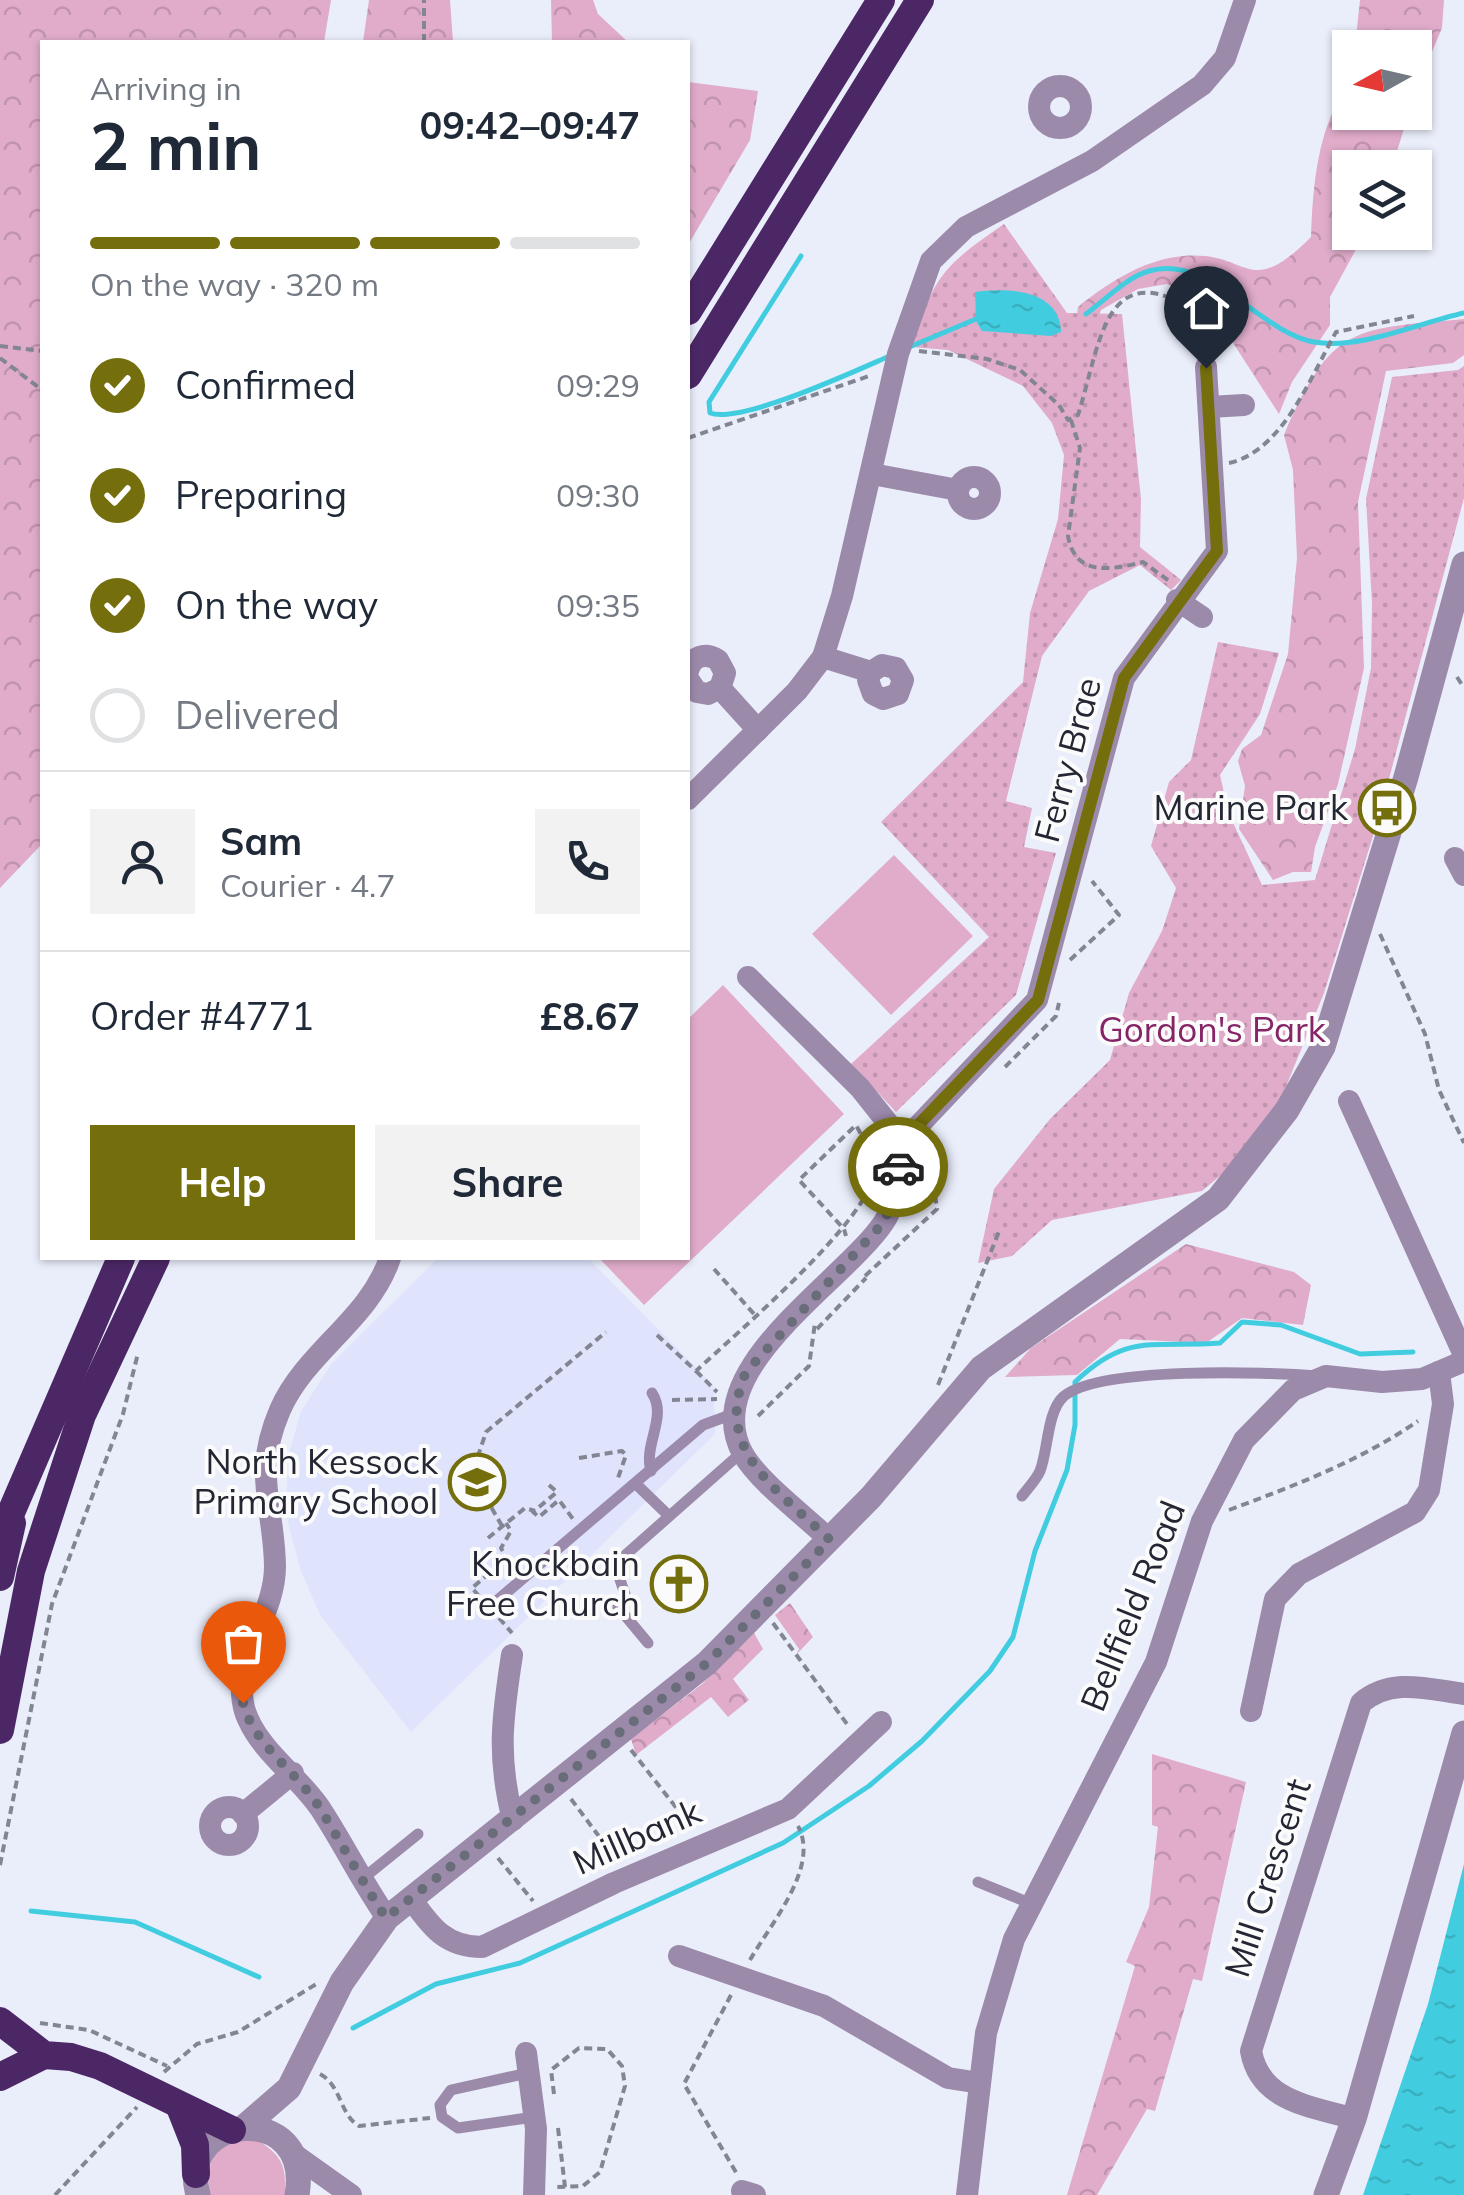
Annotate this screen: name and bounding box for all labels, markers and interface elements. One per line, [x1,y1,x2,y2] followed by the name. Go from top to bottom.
[1332,30,1432,130] north arrow
[1332,30,1432,250] map controls
[90,68,242,108] text: Arriving in
[420,101,640,149] text: 09:42–09:47
[90,105,261,186] text: 2 min
[1332,150,1432,250] button: layers
[90,264,379,304] text: On the way · 320 m
[1164,266,1249,369] pin
[1179,281,1234,336] icon: home
[90,358,145,413] icon: check
[175,361,356,409] text: Confirmed
[556,365,640,405] text: 09:29
[90,468,145,523] icon: check
[175,471,347,519] text: Preparing
[556,475,640,515] text: 09:30
[90,578,145,633] icon: check
[175,581,378,629] text: On the way
[556,585,640,625] text: 09:35
[1024,673,1110,847] street label: Ferry Brae
[175,691,340,739] text: Delivered
[1357,778,1417,838] bus stop icon: Marine Park
[1154,785,1349,829] place label: Marine Park
[90,809,195,914] button: person
[535,809,640,914] button: phone
[220,817,302,865] text: Sam
[220,865,396,905] text: Courier · 4.7
[90,992,314,1040] text: Order #4771
[539,992,640,1040] text: £8.67
[1098,1007,1327,1051] park label: Gordon's Park
[848,1117,948,1217] courier
[90,1125,355,1240] button: Help
[375,1125,640,1240] button: Share
[871,1140,926,1195] icon: car
[193,1439,439,1523] place label: North Kessock Primary School
[447,1452,507,1512] school or university icon: North Kessock Primary School
[1070,1494,1194,1717] street label: Bellfield Road
[446,1541,640,1625] place label: Knockbain Free Church
[649,1554,709,1614] church icon: Knockbain Free Church
[201,1601,286,1704] pin
[216,1616,271,1671] icon: bag
[1214,1773,1320,1982] street label: Mill Crescent
[566,1788,708,1884] street label: Millbank

